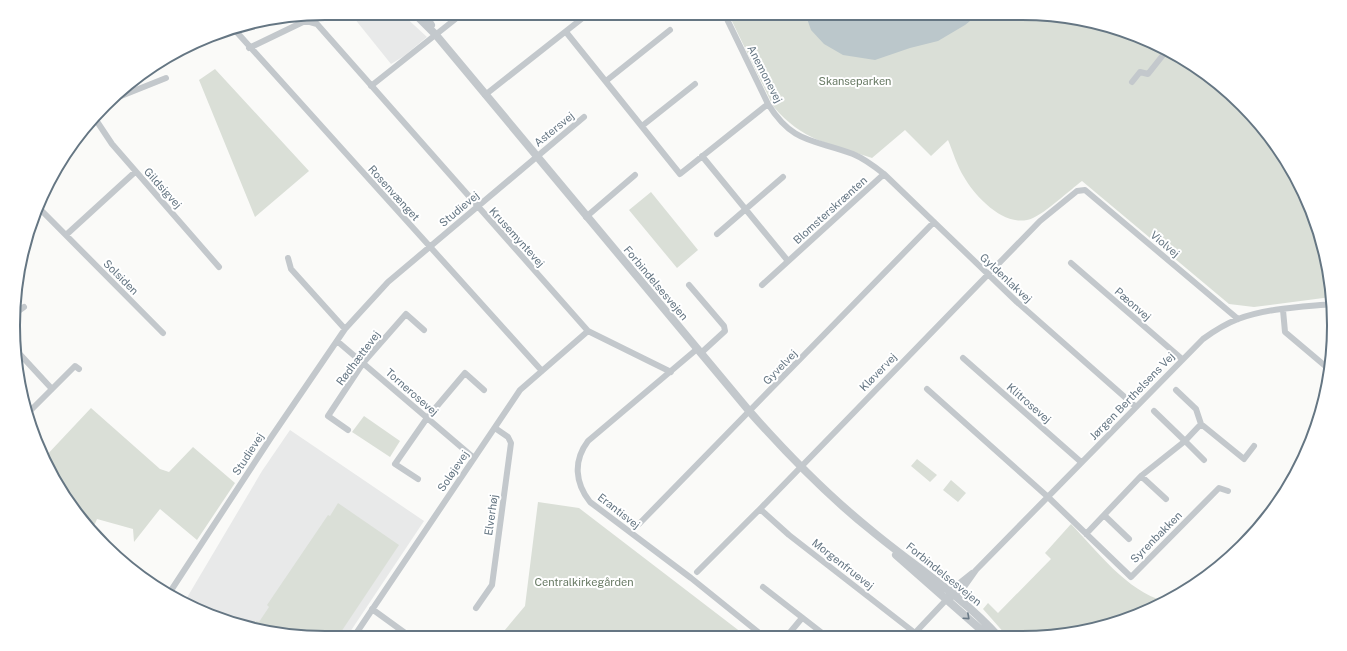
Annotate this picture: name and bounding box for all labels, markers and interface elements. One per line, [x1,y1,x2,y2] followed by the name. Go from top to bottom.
[745,43,785,105] street label: Anemonevej
[819,75,891,87] park label: Skanseparken
[532,109,576,149] street label: Astersvej
[366,163,422,223] street label: Rosenvænget
[142,165,184,211] street label: Gildsigvej
[791,174,869,246] street label: Blomsterskrænten
[437,189,481,229] street label: Studievej
[487,205,547,269] street label: Krusemyntevej
[1148,228,1182,260] street label: Violvej
[622,244,690,322] street label: Forbindelsesvejen
[978,251,1034,305] street label: Gyldenlakvej
[101,257,141,297] street label: Solsiden
[1112,285,1154,323] street label: Pæonvej
[334,328,382,388] street label: Rødhættevej
[761,347,799,387] street label: Gyvelvej
[1087,350,1177,442] street label: Jørgen Berthelsens Vej
[857,351,899,393] street label: Kløvervej
[383,366,441,418] street label: Tornerosevej
[1005,381,1054,425] street label: Klitrosevej
[230,431,266,477] street label: Studievej
[435,448,471,494] street label: Soløjevej
[596,491,643,531] street label: Erantisvej
[482,494,500,536] street label: Elverhøj
[1128,509,1184,565] street label: Syrenbakken
[810,536,876,592] street label: Morgenfruevej
[904,540,984,608] street label: Forbindelsesvejen
[534,576,634,588] park label: Centralkirkegården
[963,613,970,620] one-way arrow

